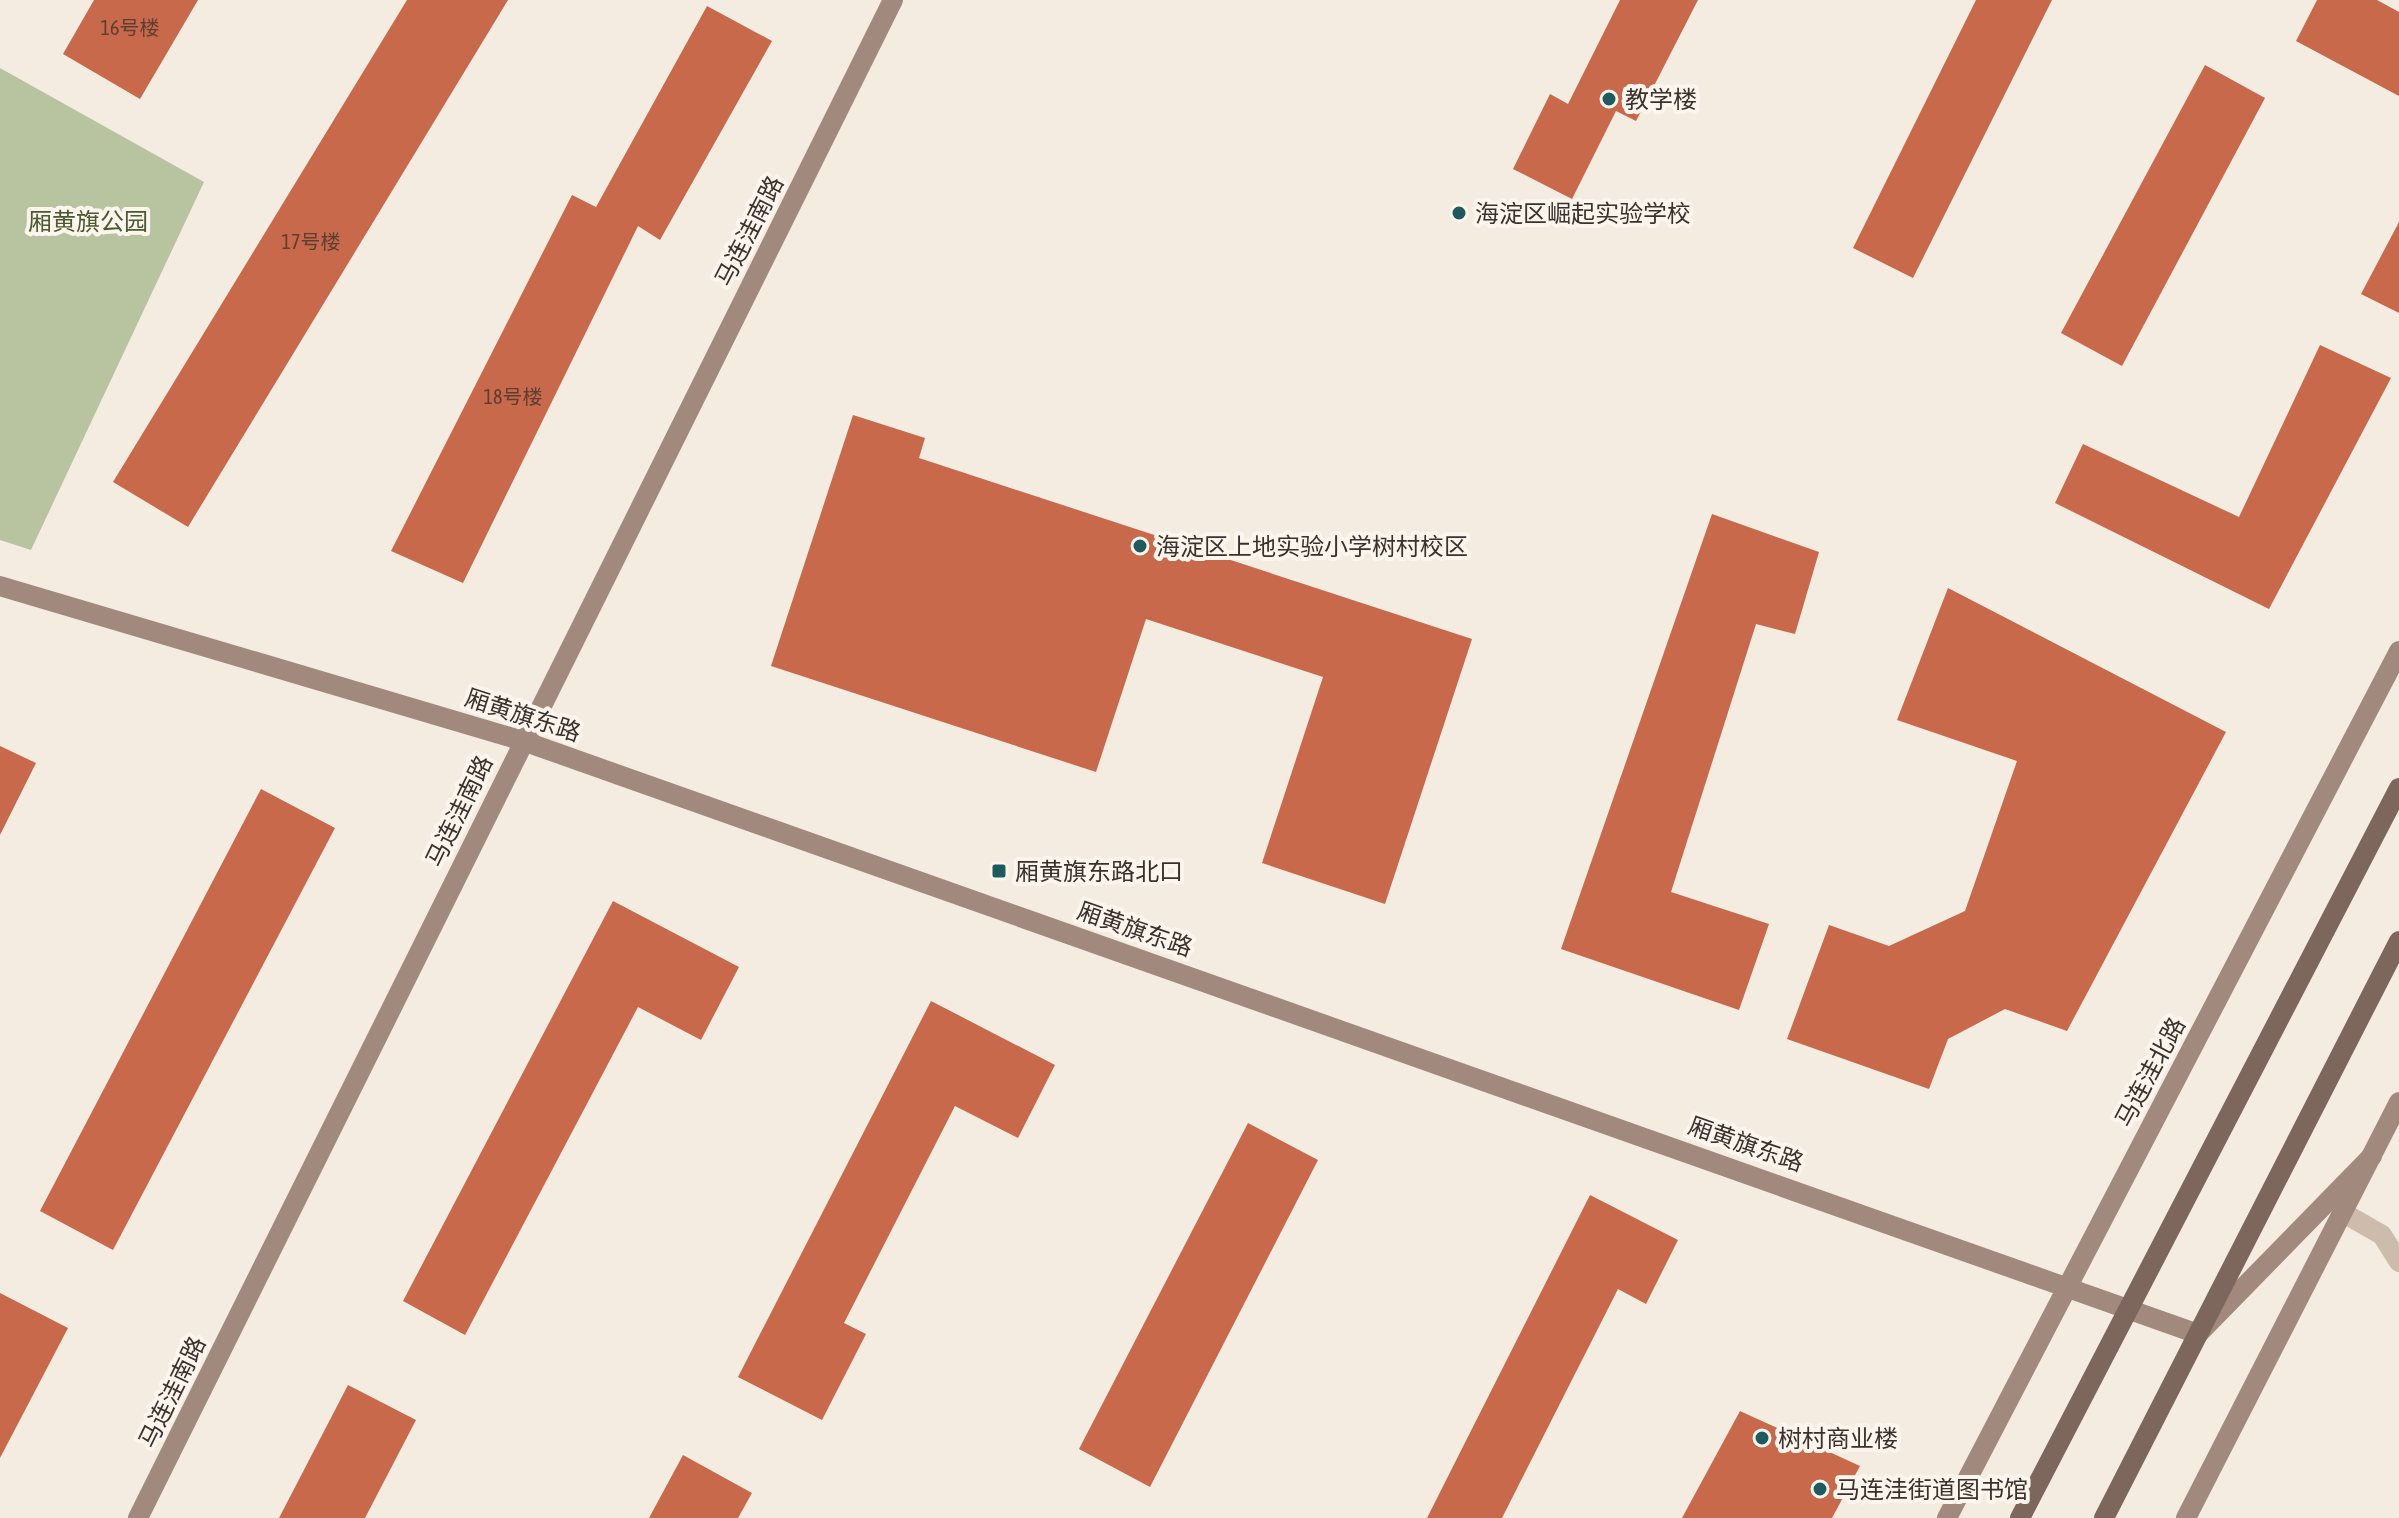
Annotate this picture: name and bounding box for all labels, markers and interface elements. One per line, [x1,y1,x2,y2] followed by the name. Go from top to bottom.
[101,16,159,39] house number: 16号楼
[1625,86,1697,113] place label: 教学楼
[1600,90,1618,108] marker: 教学楼
[710,171,788,291] street label: 马连洼南路
[1475,200,1691,227] place label: 海淀区崛起实验学校
[1450,204,1468,222] marker: 海淀区崛起实验学校
[28,208,148,235] park label: 厢黄旗公园
[282,230,340,253] house number: 17号楼
[484,385,542,408] house number: 18号楼
[1156,533,1468,560] place label: 海淀区上地实验小学树村校区
[1131,537,1149,555] marker: 海淀区上地实验小学树村校区
[462,684,584,746] street label: 厢黄旗东路
[421,751,497,871] street label: 马连洼南路
[1015,858,1183,885] place label: 厢黄旗东路北口
[990,862,1008,880] marker: 厢黄旗东路北口
[1074,897,1196,961] street label: 厢黄旗东路
[2110,1013,2190,1131] street label: 马连洼北路
[1685,1112,1807,1176] street label: 厢黄旗东路
[134,1332,210,1452] street label: 马连洼南路
[1778,1425,1898,1452] place label: 树村商业楼
[1753,1429,1771,1447] marker: 树村商业楼
[1836,1476,2028,1503] place label: 马连洼街道图书馆
[1811,1480,1829,1498] marker: 马连洼街道图书馆

